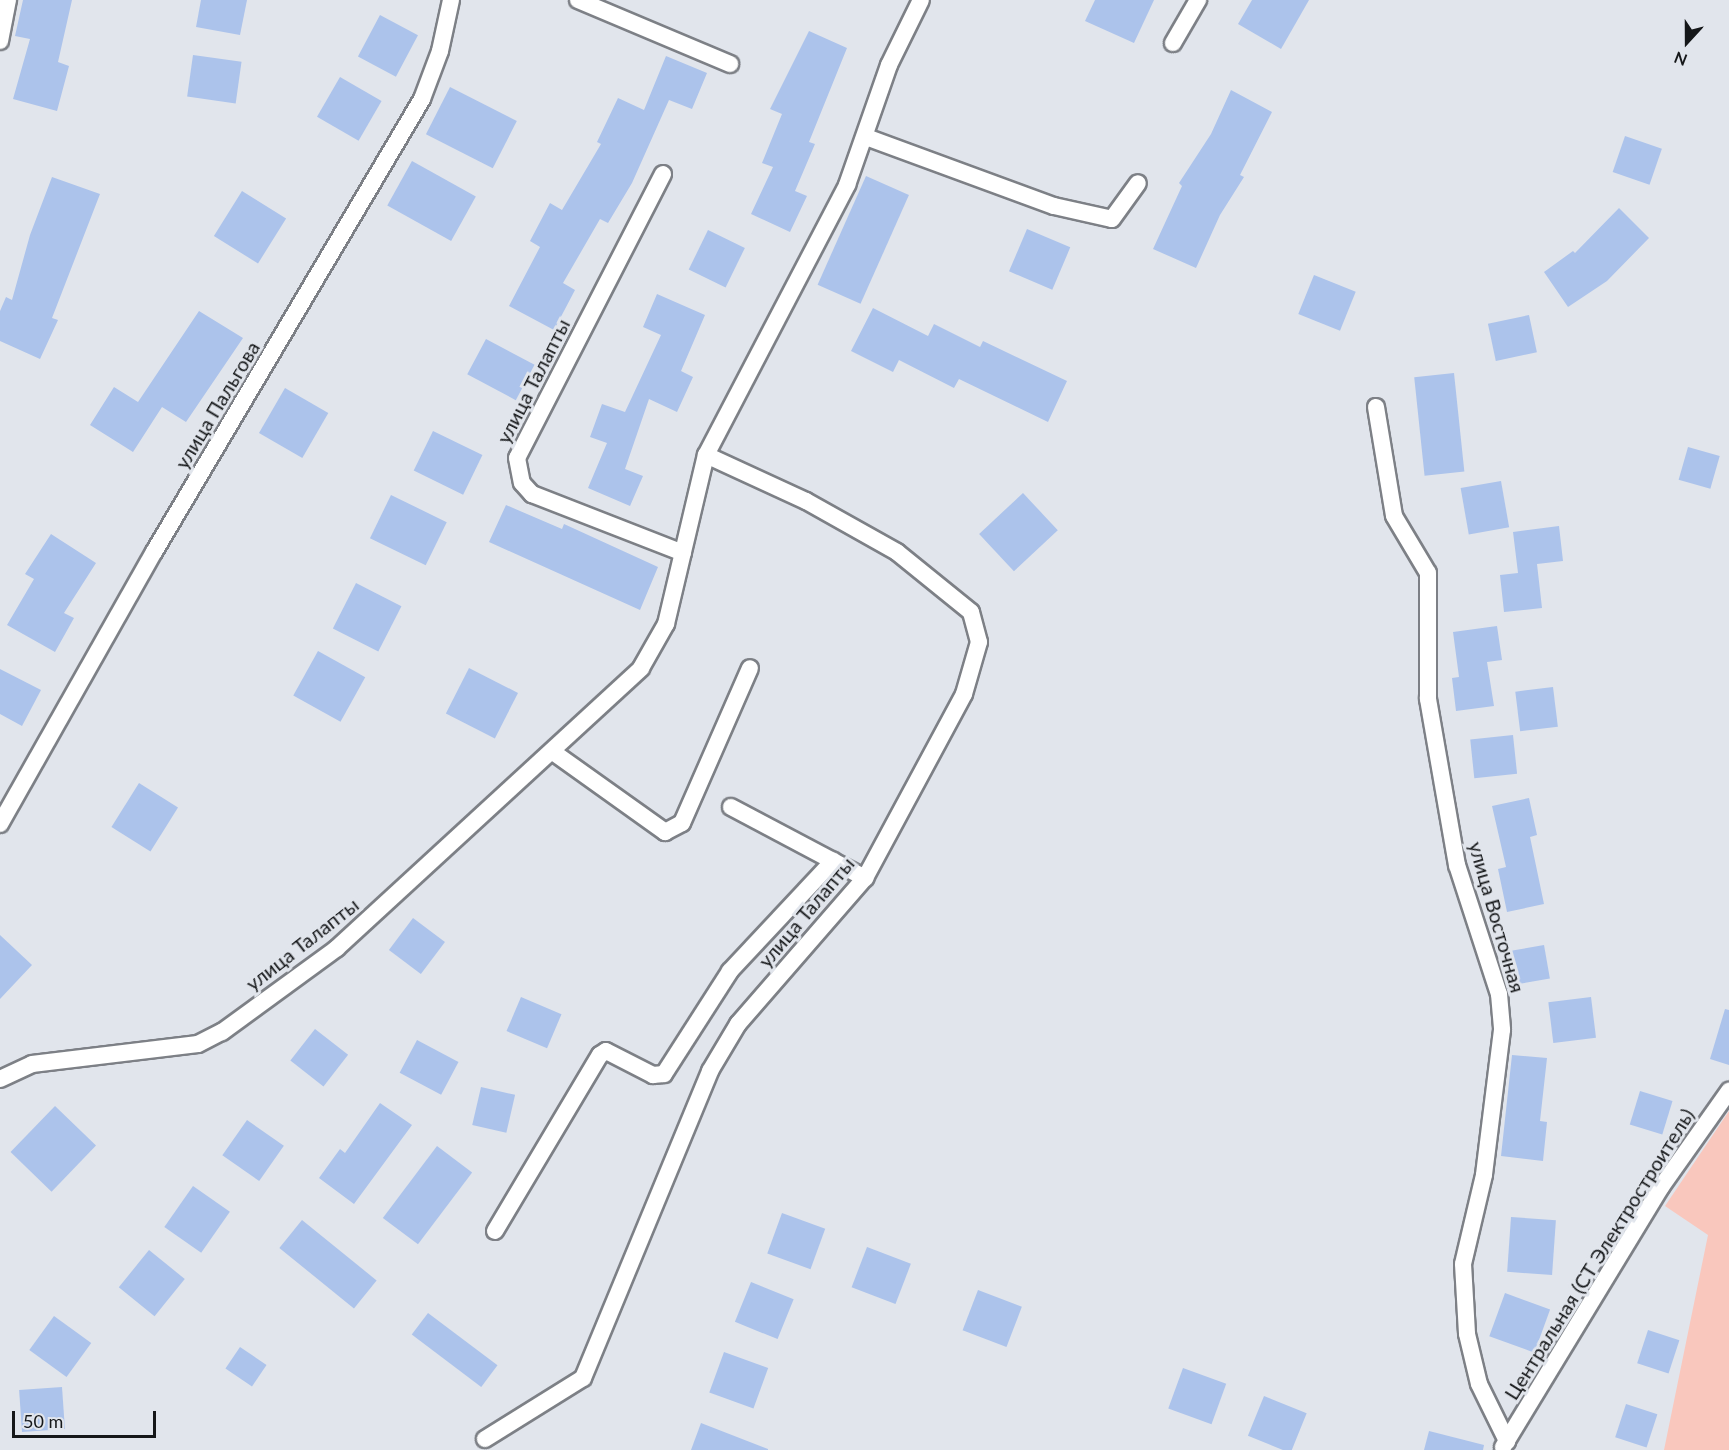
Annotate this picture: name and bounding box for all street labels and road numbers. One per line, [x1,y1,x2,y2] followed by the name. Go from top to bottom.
[491,315,575,447] street label: улица Талапты
[170,337,264,473] street label: улица Пальгова
[1464,839,1530,995] street label: улица Восточная
[753,852,859,972] street label: улица Талапты
[241,892,363,996] street label: улица Талапты
[1499,1104,1699,1404] street label: Центральная (СТ Электростроитель)

